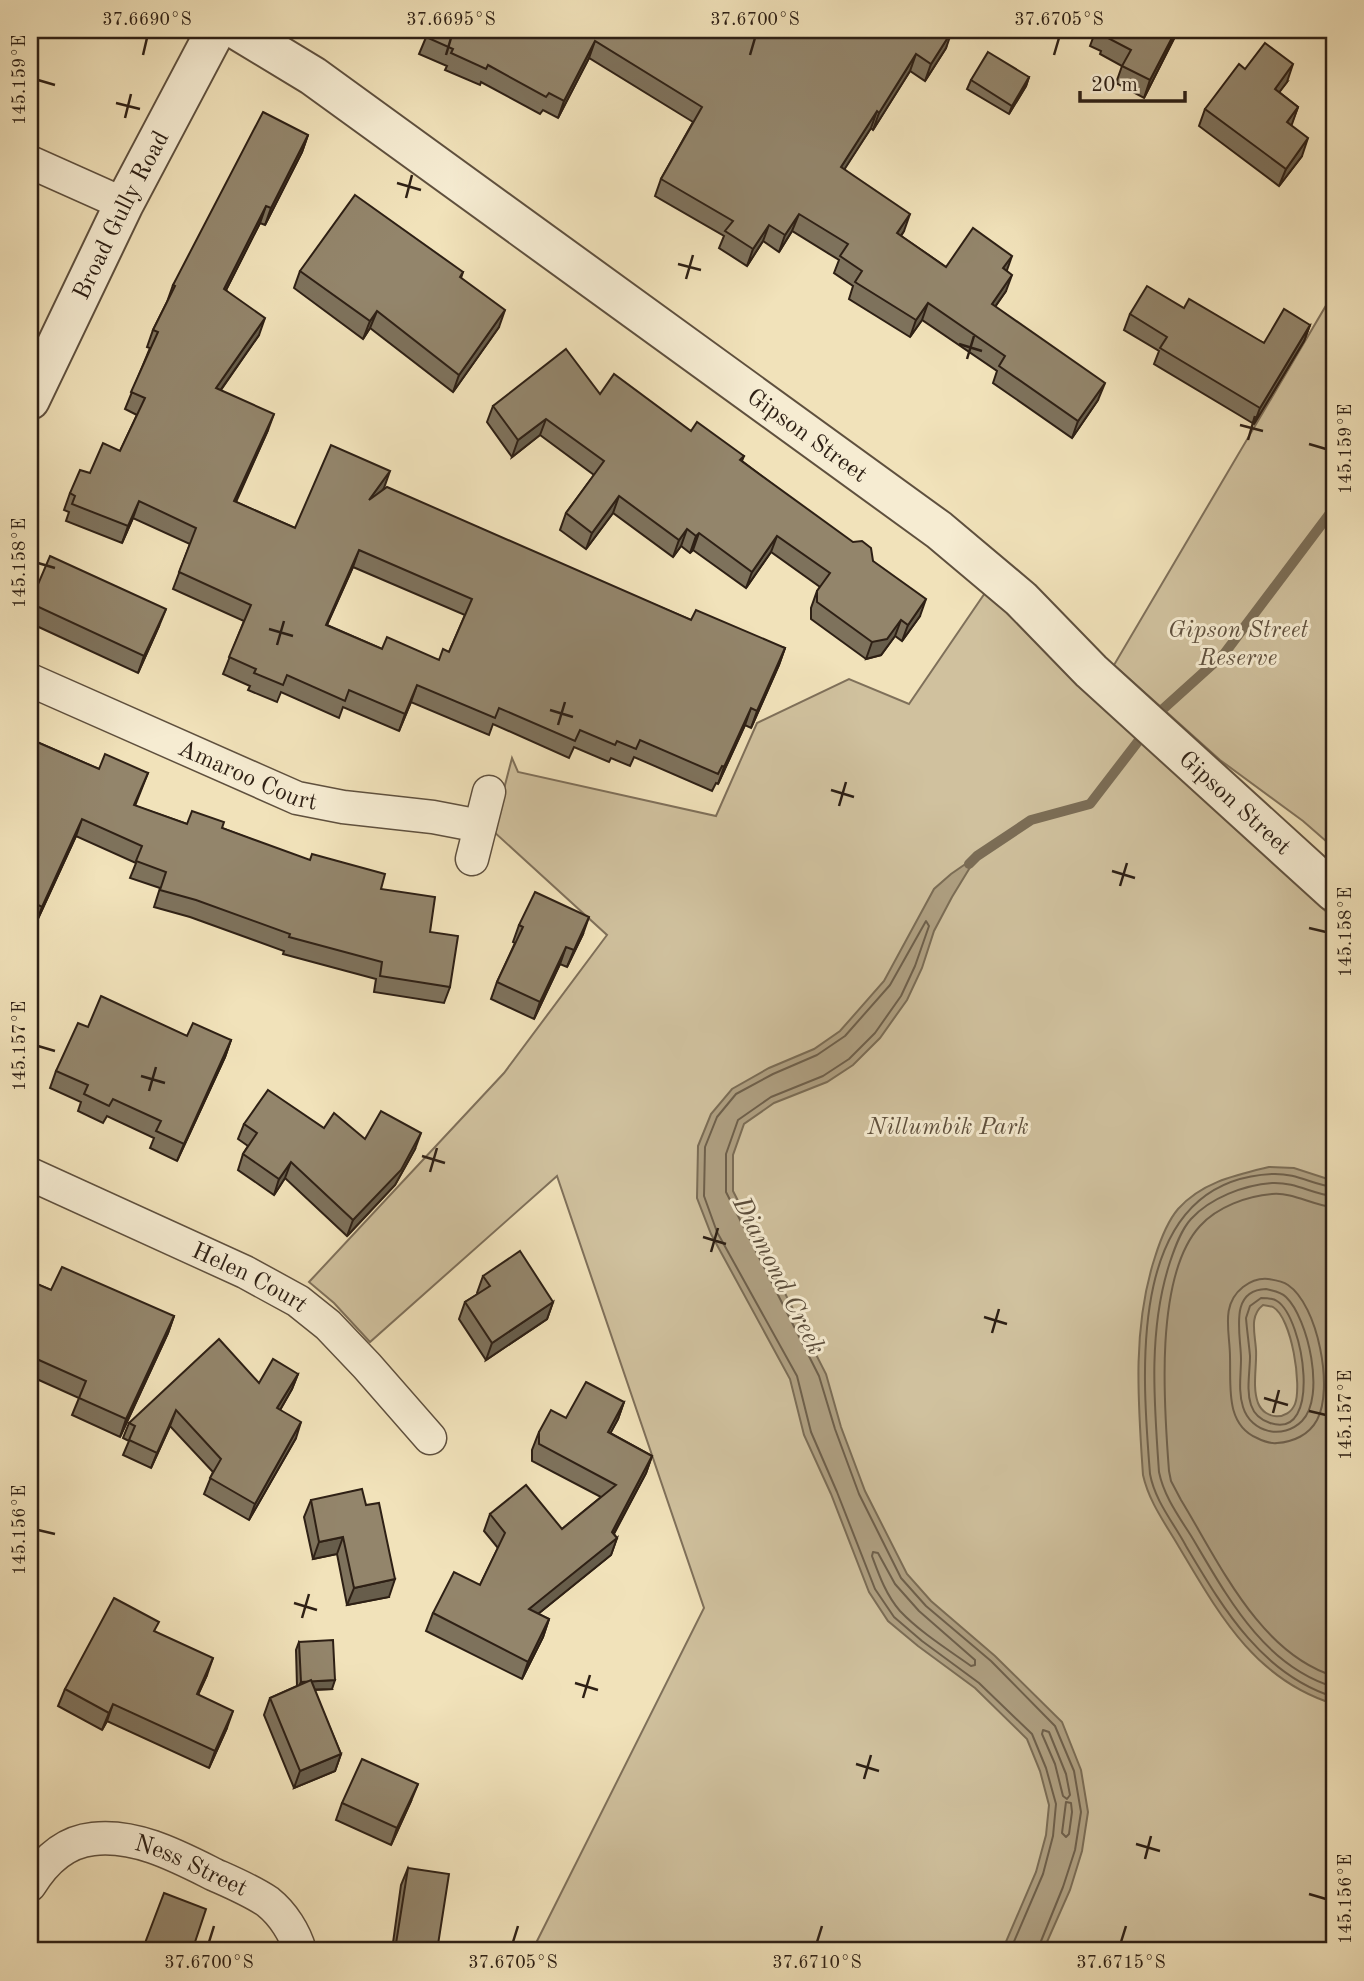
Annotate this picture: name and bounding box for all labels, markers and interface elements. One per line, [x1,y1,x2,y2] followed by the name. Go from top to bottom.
[102,11,192,29] text: 37.6690°S
[406,11,496,29] text: 37.6695°S
[710,11,800,29] text: 37.6700°S
[1014,11,1104,29] text: 37.6705°S
[11,35,29,125] text: 145.159°E
[1080,60,1186,104] scale bar
[1091,75,1138,96] text: 20 m
[70,127,174,304] street label: Broad Gully Road
[742,385,871,488] street label: Gipson Street
[1337,404,1355,494] text: 145.159°E
[11,518,29,608] text: 145.158°E
[1168,619,1309,671] park label: Gipson Street Reserve
[174,737,319,816] street label: Amaroo Court
[1174,747,1295,860] street label: Gipson Street
[1337,887,1355,977] text: 145.158°E
[11,1001,29,1091] text: 145.157°E
[866,1116,1029,1140] park label: Nillumbik Park
[727,1192,829,1359] water label: Diamond Creek
[188,1239,312,1318] street label: Helen Court
[1337,1370,1355,1460] text: 145.157°E
[11,1485,29,1575] text: 145.156°E
[132,1832,251,1902] street label: Ness Street
[1337,1854,1355,1944] text: 145.156°E
[164,1954,254,1972] text: 37.6700°S
[468,1954,558,1972] text: 37.6705°S
[772,1954,862,1972] text: 37.6710°S
[1076,1954,1166,1972] text: 37.6715°S

